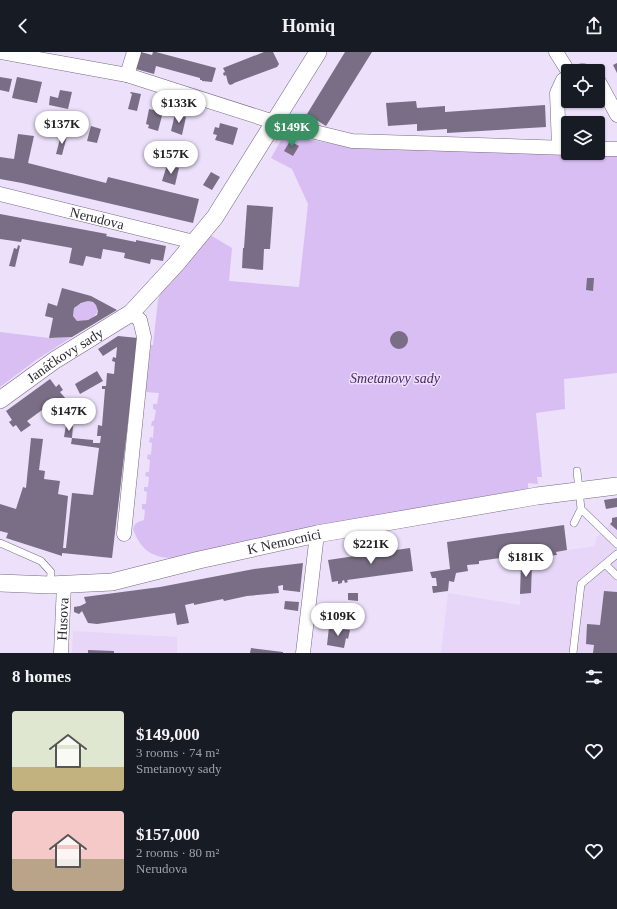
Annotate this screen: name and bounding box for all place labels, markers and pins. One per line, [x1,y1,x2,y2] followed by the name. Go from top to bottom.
[151,90,207,124] pin: $133K
[34,111,90,145] pin: $137K
[264,114,320,148] pin: $149K
[143,141,199,175] pin: $157K
[41,398,97,432] pin: $147K
[343,531,399,565] pin: $221K
[498,544,554,578] pin: $181K
[310,603,366,637] pin: $109K

